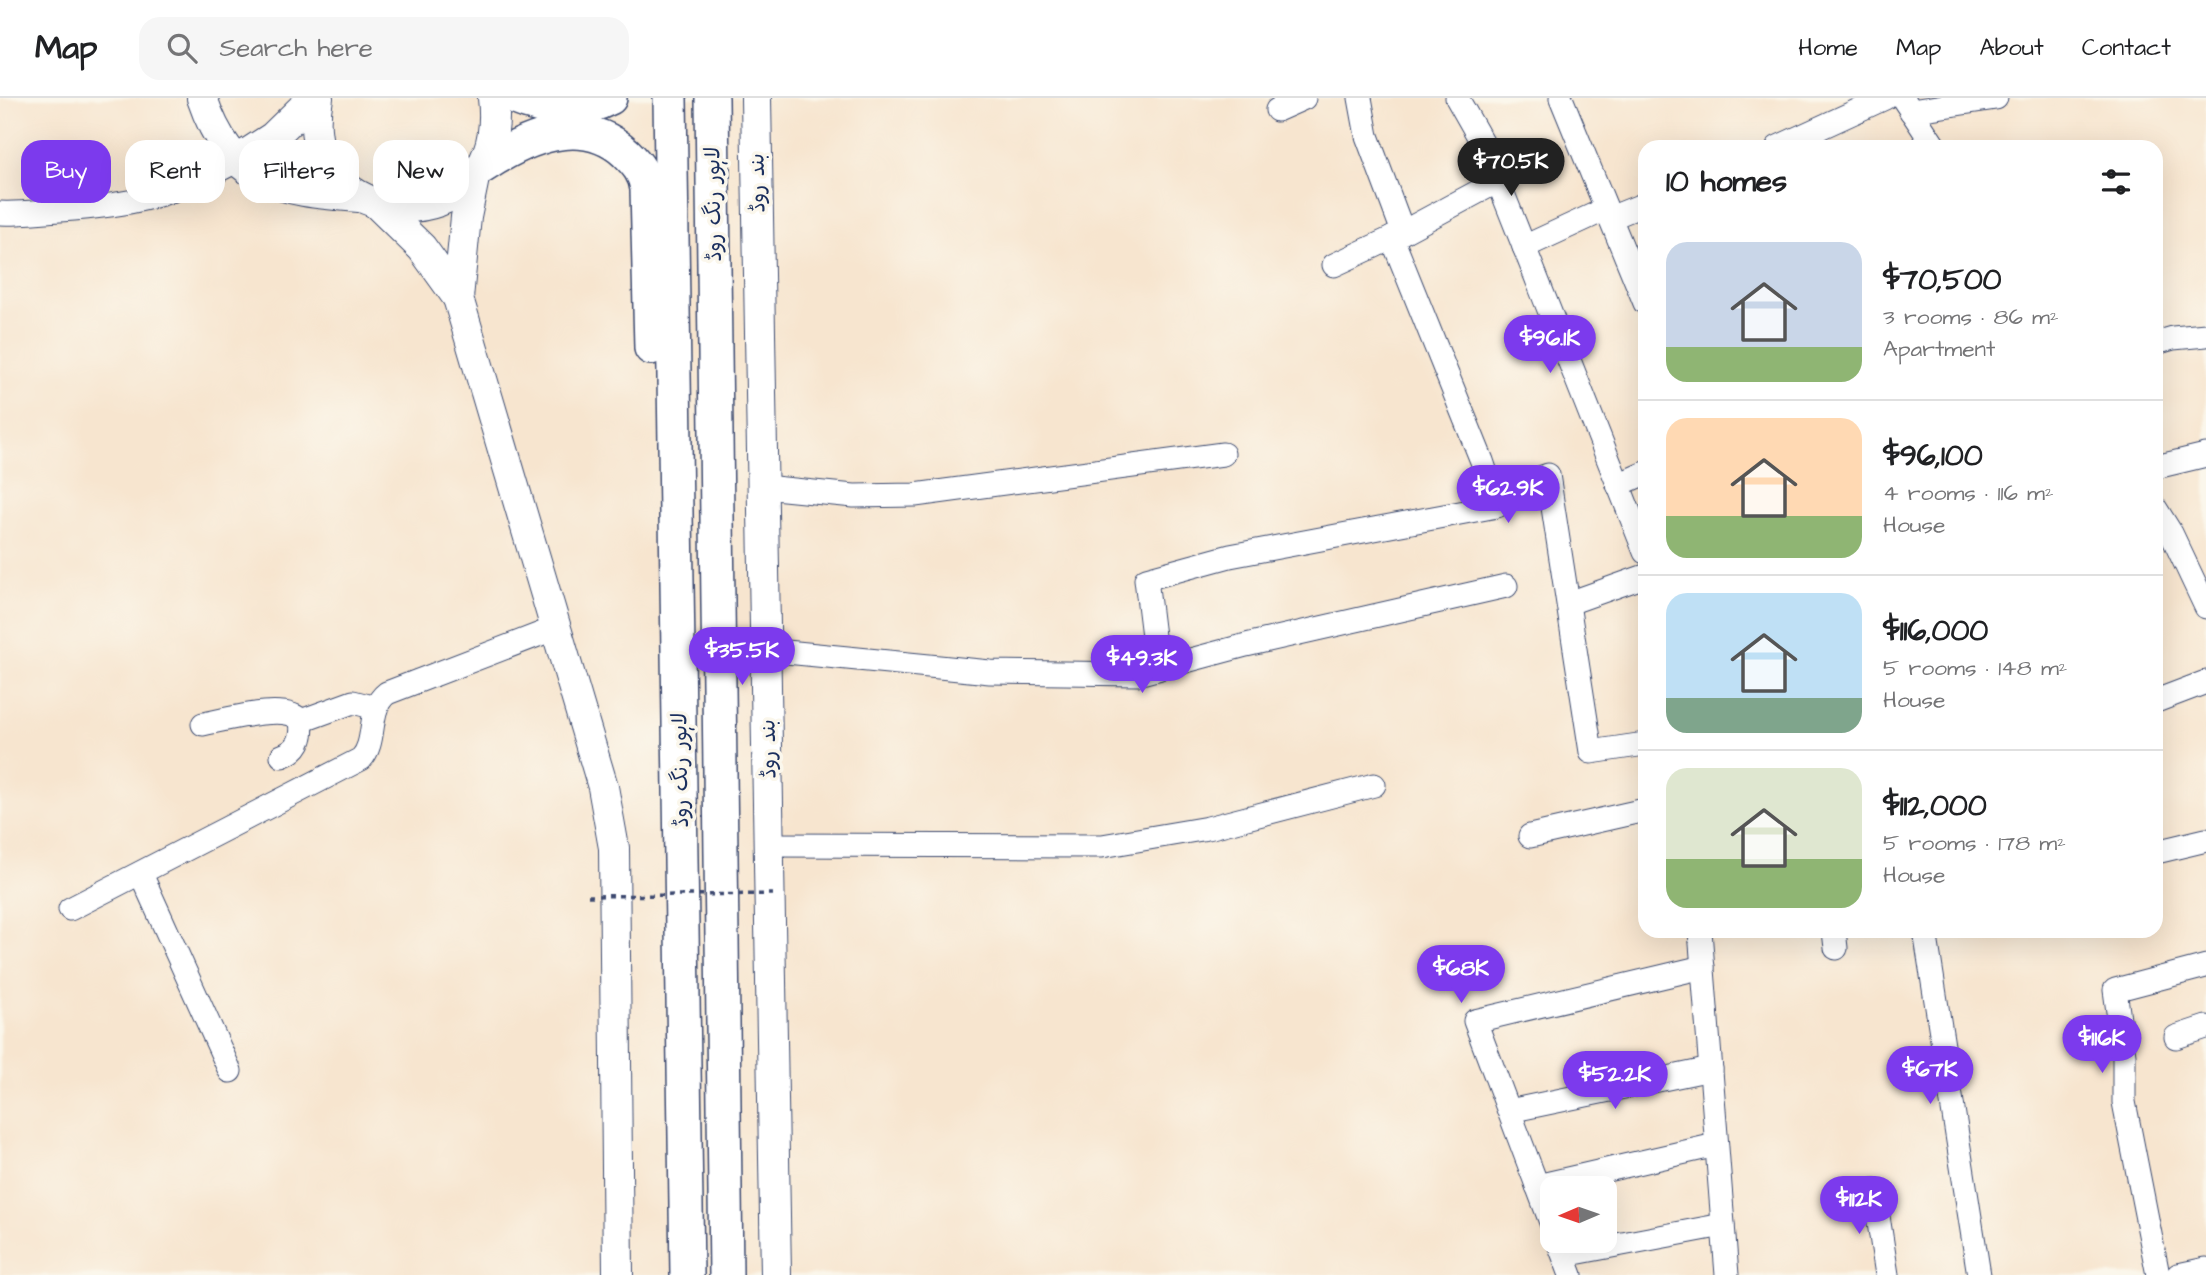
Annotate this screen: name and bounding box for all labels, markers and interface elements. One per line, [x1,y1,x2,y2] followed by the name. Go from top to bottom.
[139,17,629,80] search box
[35,25,97,71] text: Map
[163,29,201,67] icon: search
[219,30,373,66] text: Search here
[1798,31,1858,65] text: Home
[1896,31,1941,65] text: Map
[1979,31,2044,65] text: About
[2082,31,2171,65] text: Contact
[1454,139,1568,198] pin: $70.5K
[21,140,111,203] chip: Buy
[125,140,225,203] chip: Rent
[239,140,359,203] chip: Filters
[373,140,469,203] chip: New
[1474,145,1548,177] text: $70.5K
[698,146,730,262] street label: لاہور رنگ روڈ
[742,153,773,213] street label: بند روڈ
[1666,161,1787,203] text: 10 homes
[2097,163,2135,201] icon: filters
[1883,259,2002,301] text: $70,500
[1722,270,1806,354] icon: home
[1883,301,2059,333] text: 3 rooms · 86 m²
[1493,316,1607,375] pin: $96.1K
[1520,322,1580,354] text: $96.1K
[1883,333,1995,365] text: Apartment
[1883,435,1983,477] text: $96,100
[1722,446,1806,530] icon: home
[1451,466,1565,525] pin: $62.9K
[1473,472,1543,504] text: $62.9K
[1883,477,2054,509] text: 4 rooms · 116 m²
[1883,509,1946,541] text: House
[1883,610,1988,652] text: $116,000
[1722,621,1806,705] icon: home
[685,628,799,687] pin: $35.5K
[705,634,779,666] text: $35.5K
[1085,636,1199,695] pin: $49.3K
[1107,642,1177,674] text: $49.3K
[1883,652,2067,684] text: 5 rooms · 148 m²
[1883,684,1946,716] text: House
[665,712,697,828] street label: لاہور رنگ روڈ
[753,719,784,779] street label: بند روڈ
[1883,785,1987,827] text: $112,000
[1722,796,1806,880] icon: home
[1883,827,2066,859] text: 5 rooms · 178 m²
[1883,859,1946,891] text: House
[1420,946,1502,1005] pin: $68K
[1433,952,1489,984] text: $68K
[2053,1016,2151,1075] pin: $116K
[2078,1022,2126,1054] text: $116K
[1889,1046,1971,1106] pin: $67K
[1558,1052,1672,1111] pin: $52.2K
[1902,1053,1958,1085] text: $67K
[1579,1058,1651,1090] text: $52.2K
[1540,1176,1617,1253] north arrow
[1540,1176,1617,1253] map controls
[1810,1176,1908,1236] pin: $112K
[1836,1183,1882,1215] text: $112K

